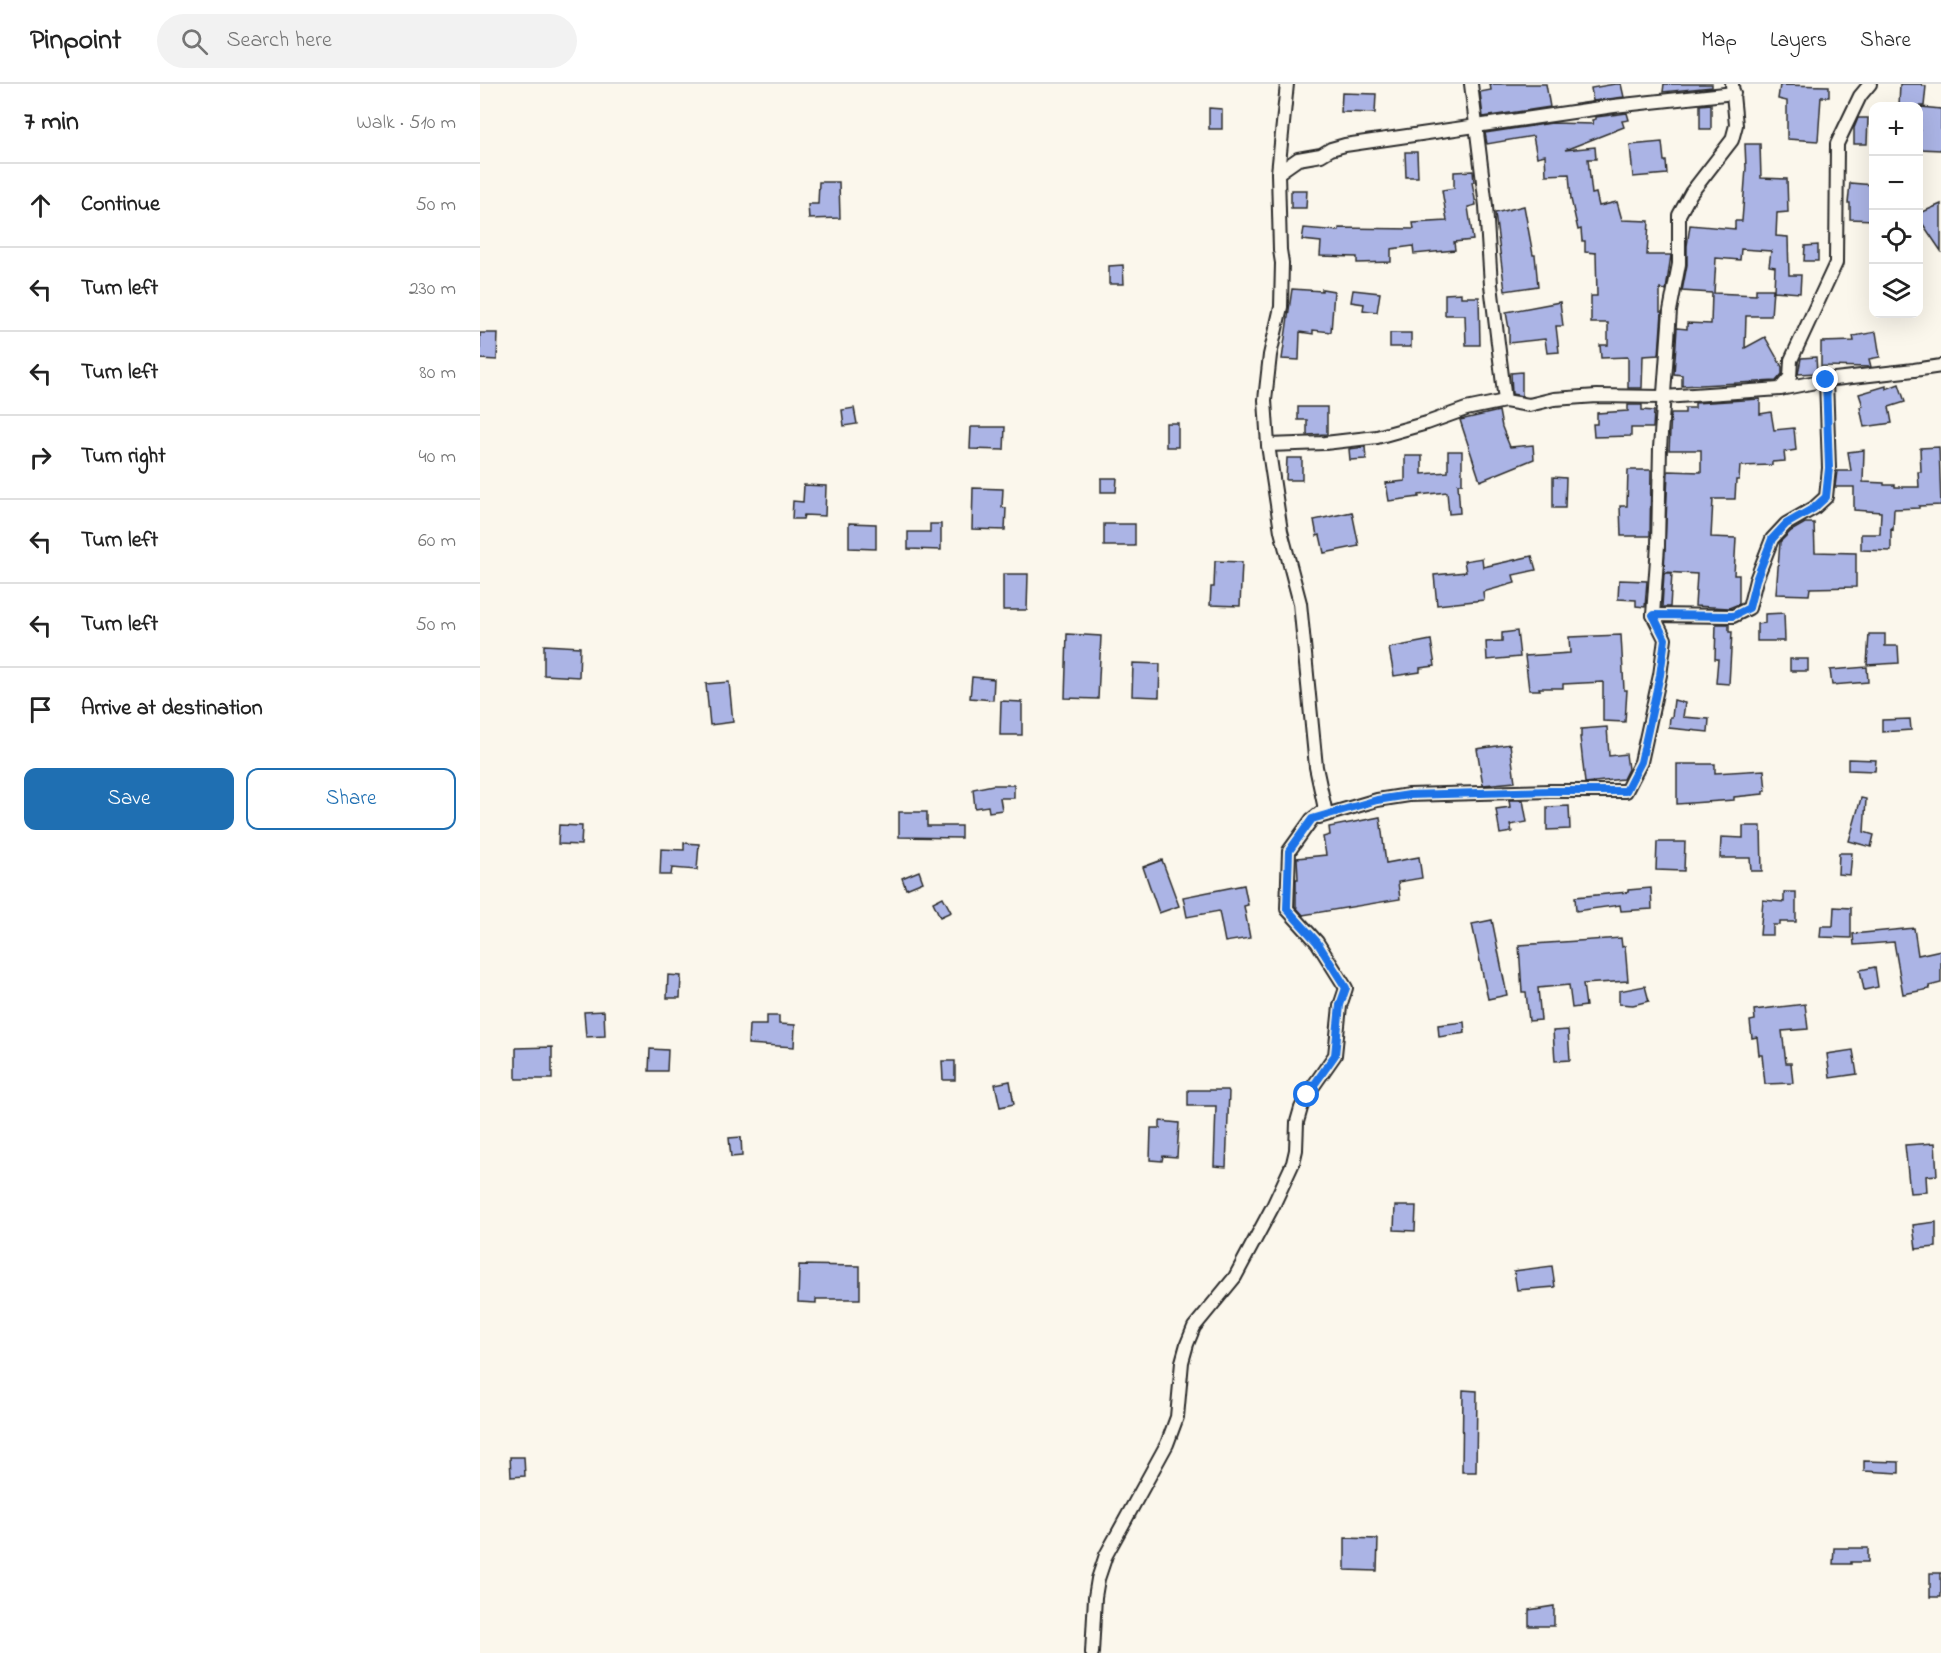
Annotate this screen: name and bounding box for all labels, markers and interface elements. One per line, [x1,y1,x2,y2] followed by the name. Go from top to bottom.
[157,14,577,68] search box
[30,21,121,62] text: Pinpoint
[178,25,211,58] icon: search
[226,25,332,57] text: Search here
[1701,26,1737,56] text: Map
[1770,26,1827,56] text: Layers
[1860,26,1911,56] text: Share
[1869,102,1923,318] map controls
[1869,102,1923,156] button: +
[24,104,79,142] text: 7 min
[356,109,456,138] text: Walk · 510 m
[1869,156,1923,210] button: −
[24,189,57,222] icon: ahead
[81,189,160,221] text: Continue
[415,191,456,220] text: 50 m
[1869,210,1923,264] button: locate
[1869,264,1923,318] button: layers
[24,273,57,306] icon: left
[81,273,158,305] text: Turn left
[409,275,456,304] text: 230 m
[24,357,57,390] icon: left
[81,357,158,389] text: Turn left
[419,359,456,388] text: 80 m
[1812,366,1838,392] route end
[24,441,57,474] icon: right
[81,441,166,473] text: Turn right
[419,443,456,472] text: 40 m
[24,525,57,558] icon: left
[81,525,158,557] text: Turn left
[418,527,456,556] text: 60 m
[24,609,57,642] icon: left
[81,609,158,641] text: Turn left
[415,611,456,640] text: 50 m
[24,693,57,726] icon: arrive
[81,693,263,725] text: Arrive at destination
[24,768,234,830] button: Save
[246,768,456,830] button: Share
[1293,1081,1319,1107] route start

